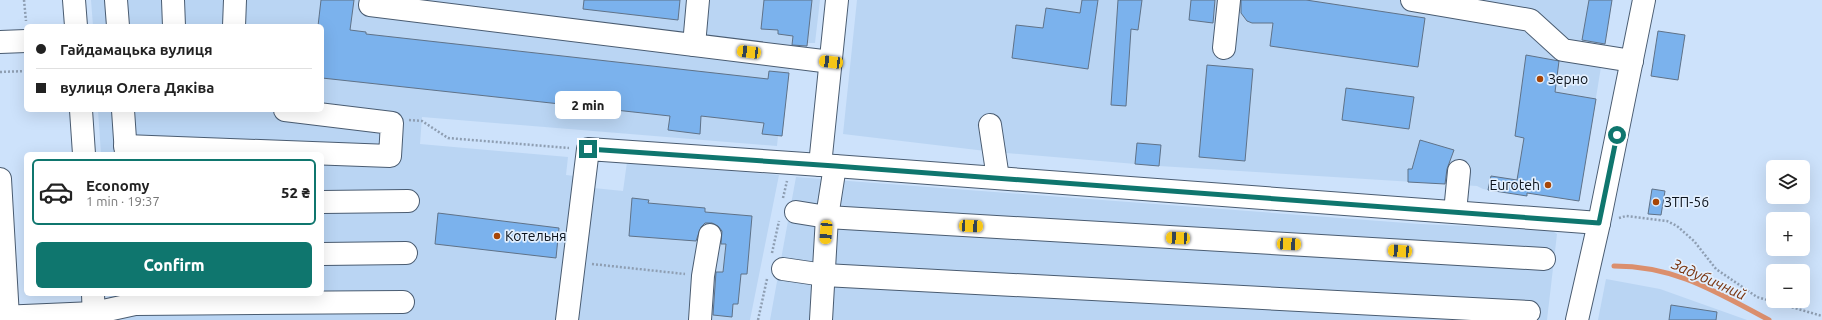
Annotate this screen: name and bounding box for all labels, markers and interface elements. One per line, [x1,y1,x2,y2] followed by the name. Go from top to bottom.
[60,41,213,58] text: Гайдамацька вулиця
[736,45,762,59] car
[818,55,844,69] car
[1548,71,1588,87] place label: Зерно
[1535,74,1545,84] marker: Зерно
[60,79,214,96] text: вулиця Олега Дяківа
[555,91,621,119] callout: 2 min
[571,98,605,112] text: 2 min
[1608,126,1626,144] route start
[579,140,597,158] route end
[1766,160,1810,308] map controls
[1766,160,1810,204] button: layers
[38,174,74,210] icon: car
[86,177,150,194] text: Economy
[1490,177,1540,193] place label: Euroteh
[1543,180,1553,190] marker: Euroteh
[281,184,310,201] text: 52 ₴
[86,194,160,208] text: 1 min · 19:37
[1664,194,1709,210] place label: ЗТП-56
[1651,197,1661,207] marker: ЗТП-56
[1766,212,1810,256] button: +
[959,219,983,233] car
[819,220,833,244] car
[505,228,567,244] place label: Котельня
[492,231,502,241] marker: Котельня
[1166,231,1190,245] car
[1277,237,1301,251] car
[36,242,312,288] button: Confirm
[1388,244,1412,258] car
[1668,255,1749,303] water label: Задубичний
[1766,264,1810,308] button: −

